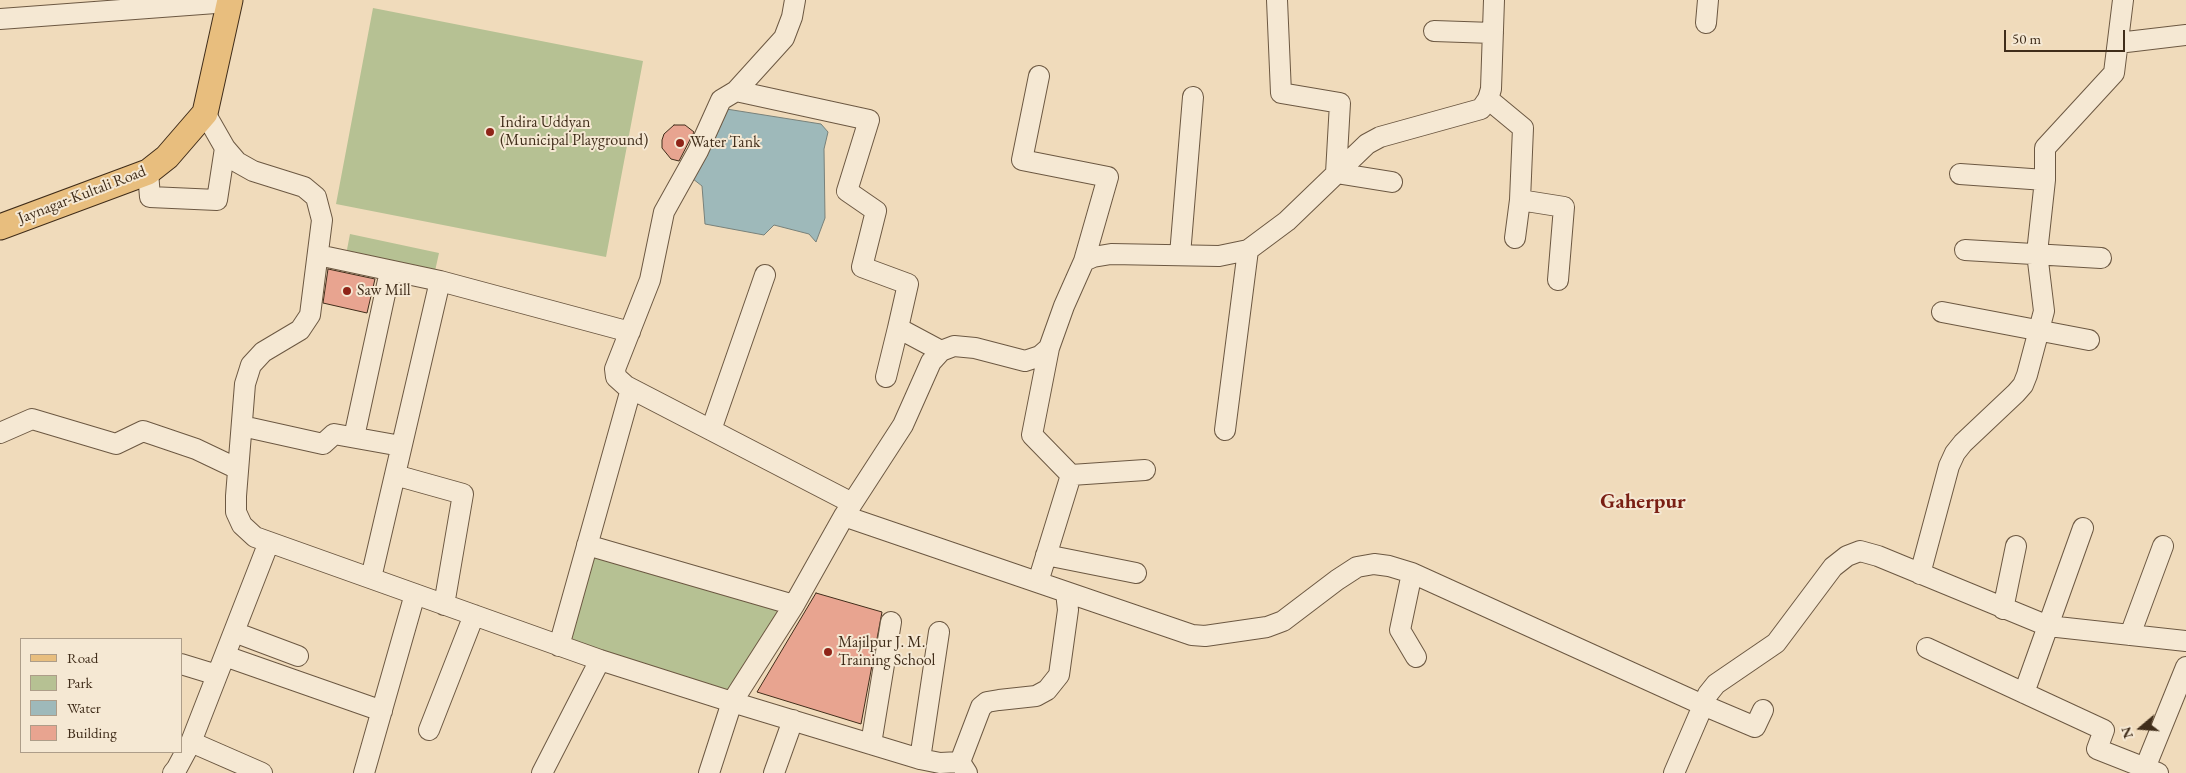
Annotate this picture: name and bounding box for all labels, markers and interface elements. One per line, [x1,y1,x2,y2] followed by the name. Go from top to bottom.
[2006,20,2127,52] scale bar
[2012,29,2041,48] text: 50 m
[500,113,648,151] place label: Indira Uddyan (Municipal Playground)
[484,126,496,138] marker: Indira Uddyan (Municipal Playground)
[690,133,761,153] place label: Water Tank
[674,137,686,149] marker: Water Tank
[15,162,149,228] street label: Jaynagar-Kultali Road
[357,281,411,301] place label: Saw Mill
[341,285,353,297] marker: Saw Mill
[1600,489,1686,515] district label: Gaherpur
[838,633,935,671] place label: Majilpur J. M. Training School
[20,638,182,753] legend
[822,646,834,658] marker: Majilpur J. M. Training School
[67,648,98,667] text: Road
[67,673,93,692] text: Park
[67,698,101,717] text: Water
[2116,703,2166,753] north arrow
[67,723,117,742] text: Building
[2116,724,2137,741] text: N

